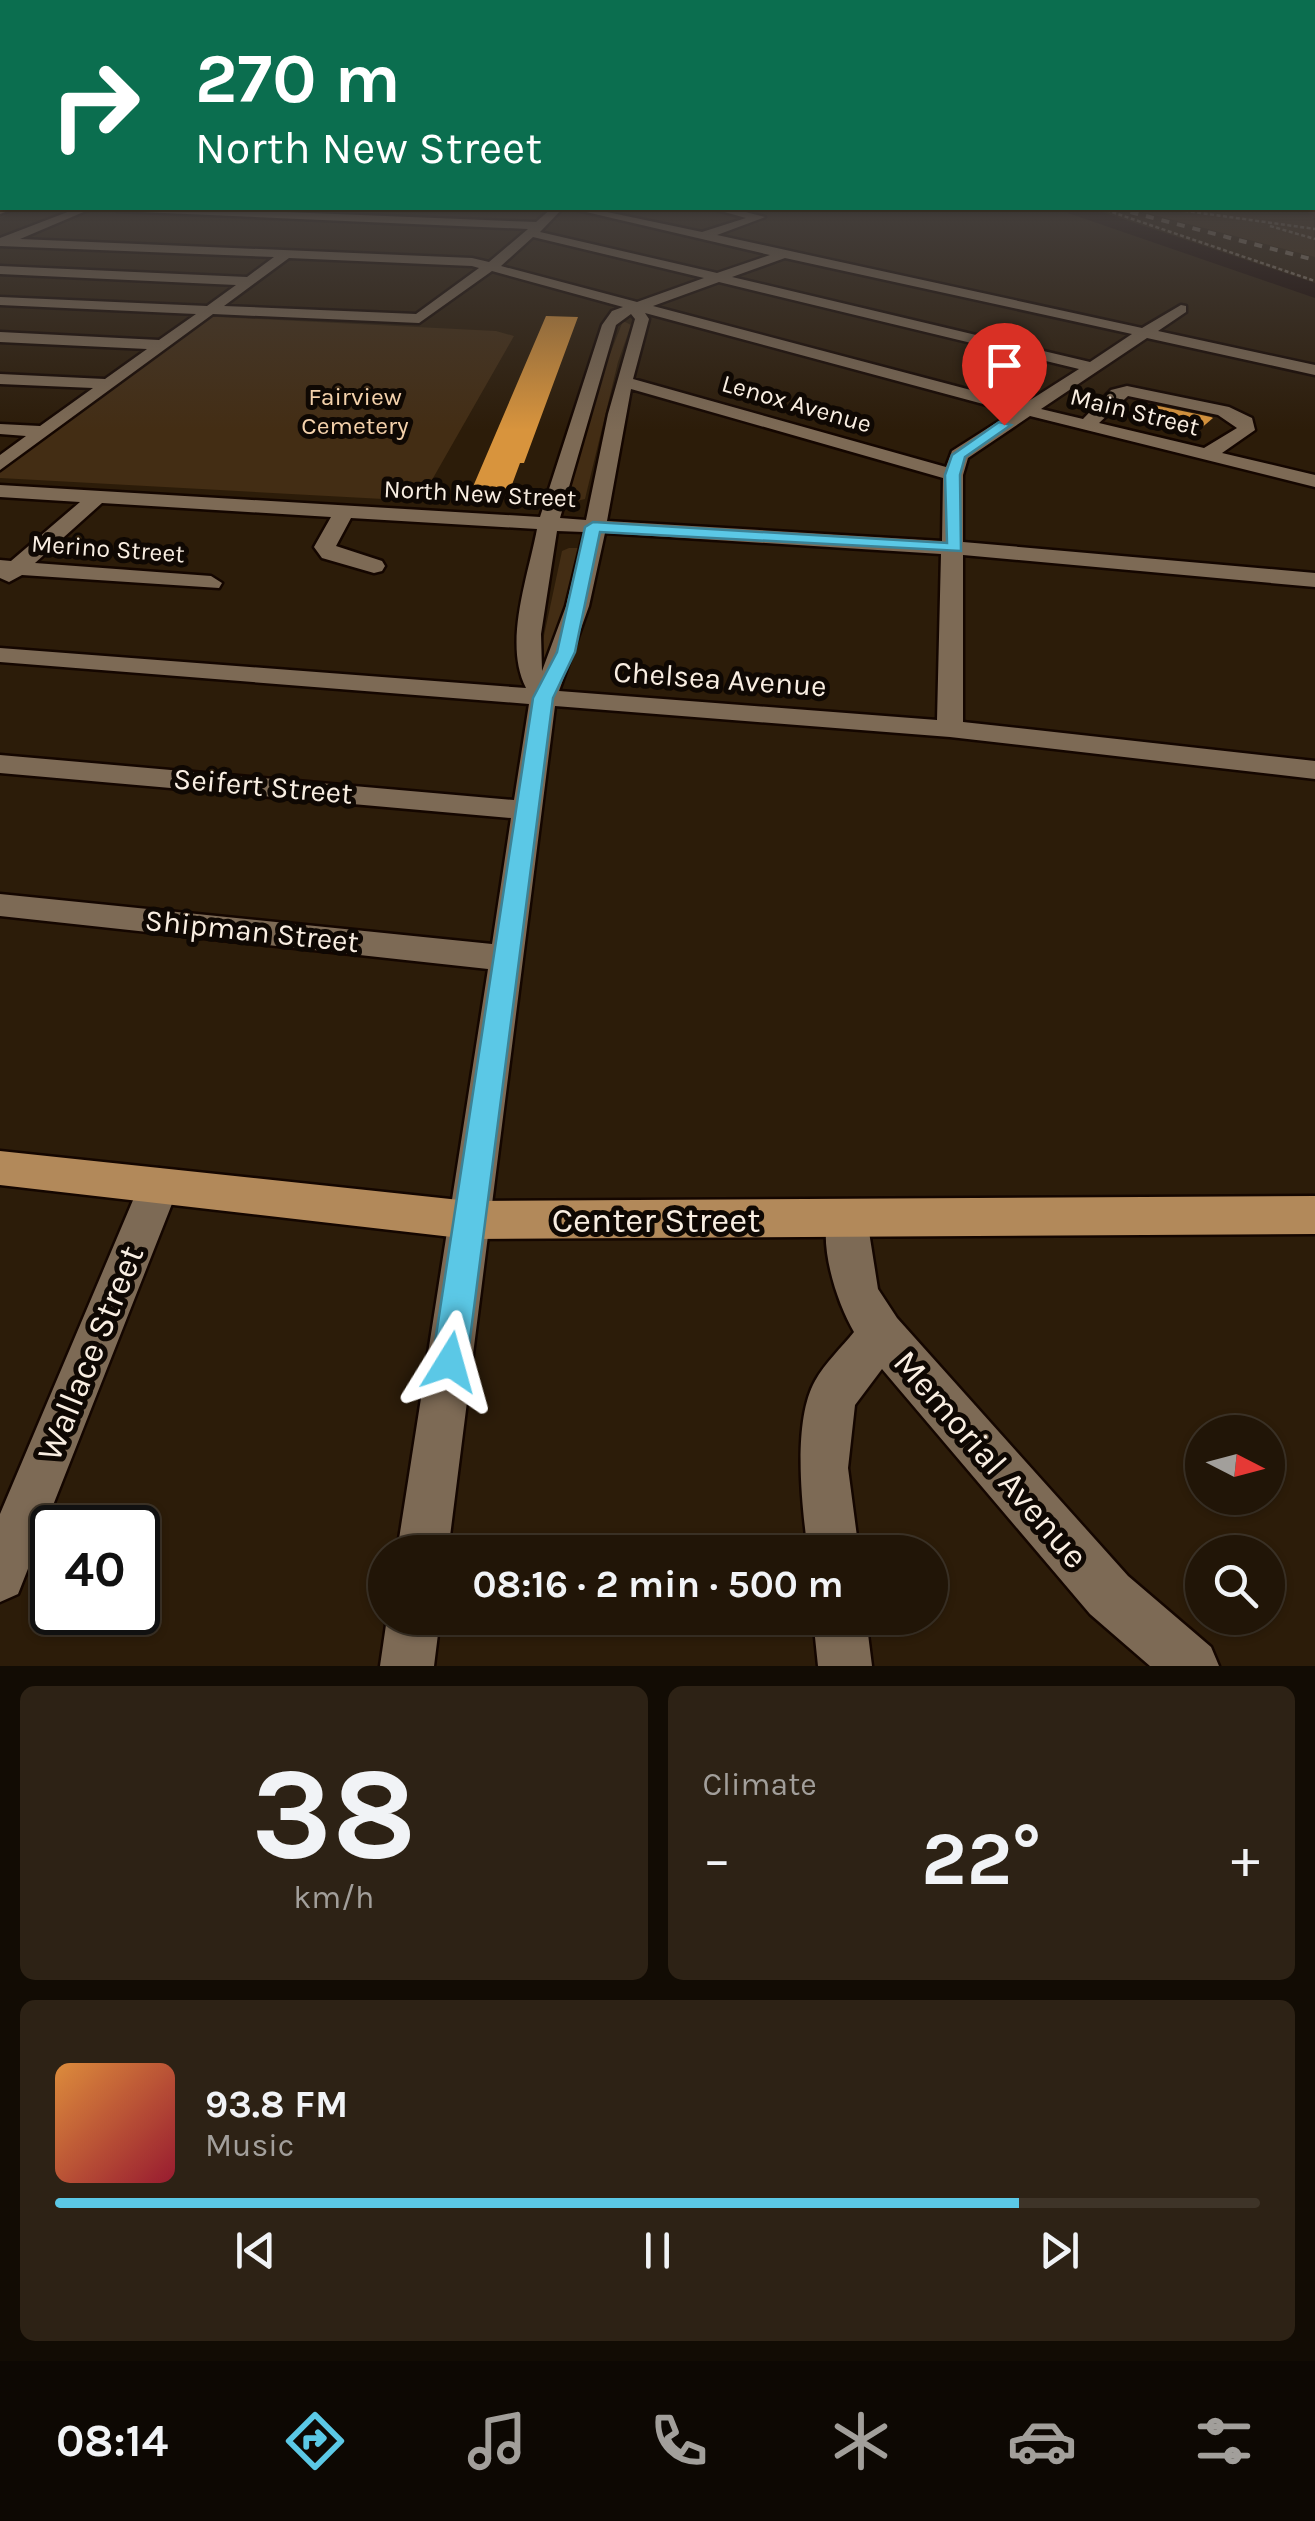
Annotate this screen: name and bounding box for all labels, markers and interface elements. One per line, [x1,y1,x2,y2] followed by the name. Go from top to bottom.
[195,38,401,120] text: 270 m
[30,40,160,170] icon: right
[195,122,542,174] text: North New Street
[962,323,1047,426] pin
[977,338,1032,393] icon: arrive
[719,368,875,439] street label: Lenox Avenue
[1067,381,1202,442] street label: Main Street
[301,382,409,440] park label: Fairview Cemetery
[383,474,577,513] street label: North New Street
[30,529,186,568] street label: Merino Street
[612,654,828,704] street label: Chelsea Avenue
[172,760,354,812] street label: Seifert Street
[143,902,361,960] street label: Shipman Street
[552,1200,760,1241] street label: Center Street
[29,1239,152,1467] street label: Wallace Street
[398,1310,502,1414] position arrow
[885,1342,1096,1577] street label: Memorial Avenue
[1185,1415,1285,1515] north arrow
[1185,1415,1285,1635] map controls
[30,1505,160,1635] speed limit sign: 40
[1185,1535,1285,1635] button: search
[473,1562,843,1607] text: 08:16 · 2 min · 500 m
[251,1738,416,1890] text: 38
[703,1766,817,1803] text: Climate
[921,1815,1041,1903] text: 22°
[703,1827,731,1891] text: −
[1231,1827,1260,1891] text: +
[293,1879,374,1916] text: km/h
[205,2082,348,2127] text: 93.8 FM
[205,2127,294,2164] text: Music
[228,2223,283,2278] icon: previous
[630,2223,685,2278] icon: pause
[1032,2223,1087,2278] icon: next
[280,2406,350,2476] icon: directions
[462,2406,532,2476] icon: music
[644,2406,714,2476] icon: phone
[826,2406,896,2476] icon: climate
[1007,2406,1077,2476] icon: car
[1189,2406,1259,2476] icon: filters
[56,2415,168,2467] text: 08:14

